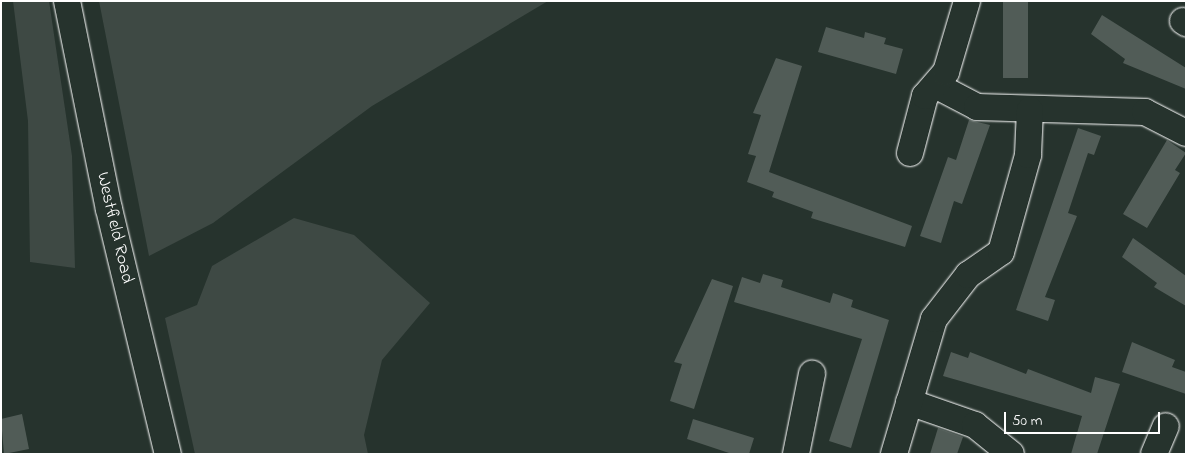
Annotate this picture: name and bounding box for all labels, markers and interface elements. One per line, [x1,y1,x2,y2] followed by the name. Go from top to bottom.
[91,170,137,286] street label: Westfield Road
[1007,402,1163,434] scale bar
[1012,410,1042,432] text: 50 m

